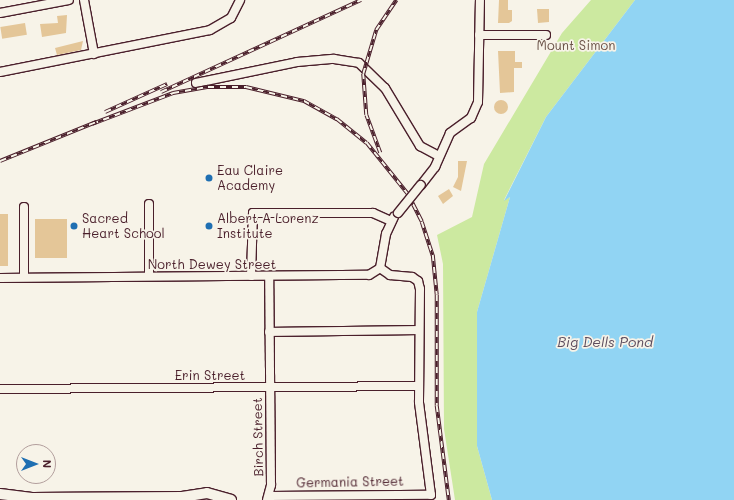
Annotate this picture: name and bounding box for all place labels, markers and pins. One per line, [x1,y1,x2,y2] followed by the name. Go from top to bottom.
[217,163,283,194] place label: Eau Claire Academy
[204,173,214,183] marker: Eau Claire Academy
[82,211,165,242] place label: Sacred Heart School
[217,211,319,242] place label: Albert A Lorenz Institute
[69,221,79,231] marker: Sacred Heart School
[204,221,214,231] marker: Albert A Lorenz Institute

